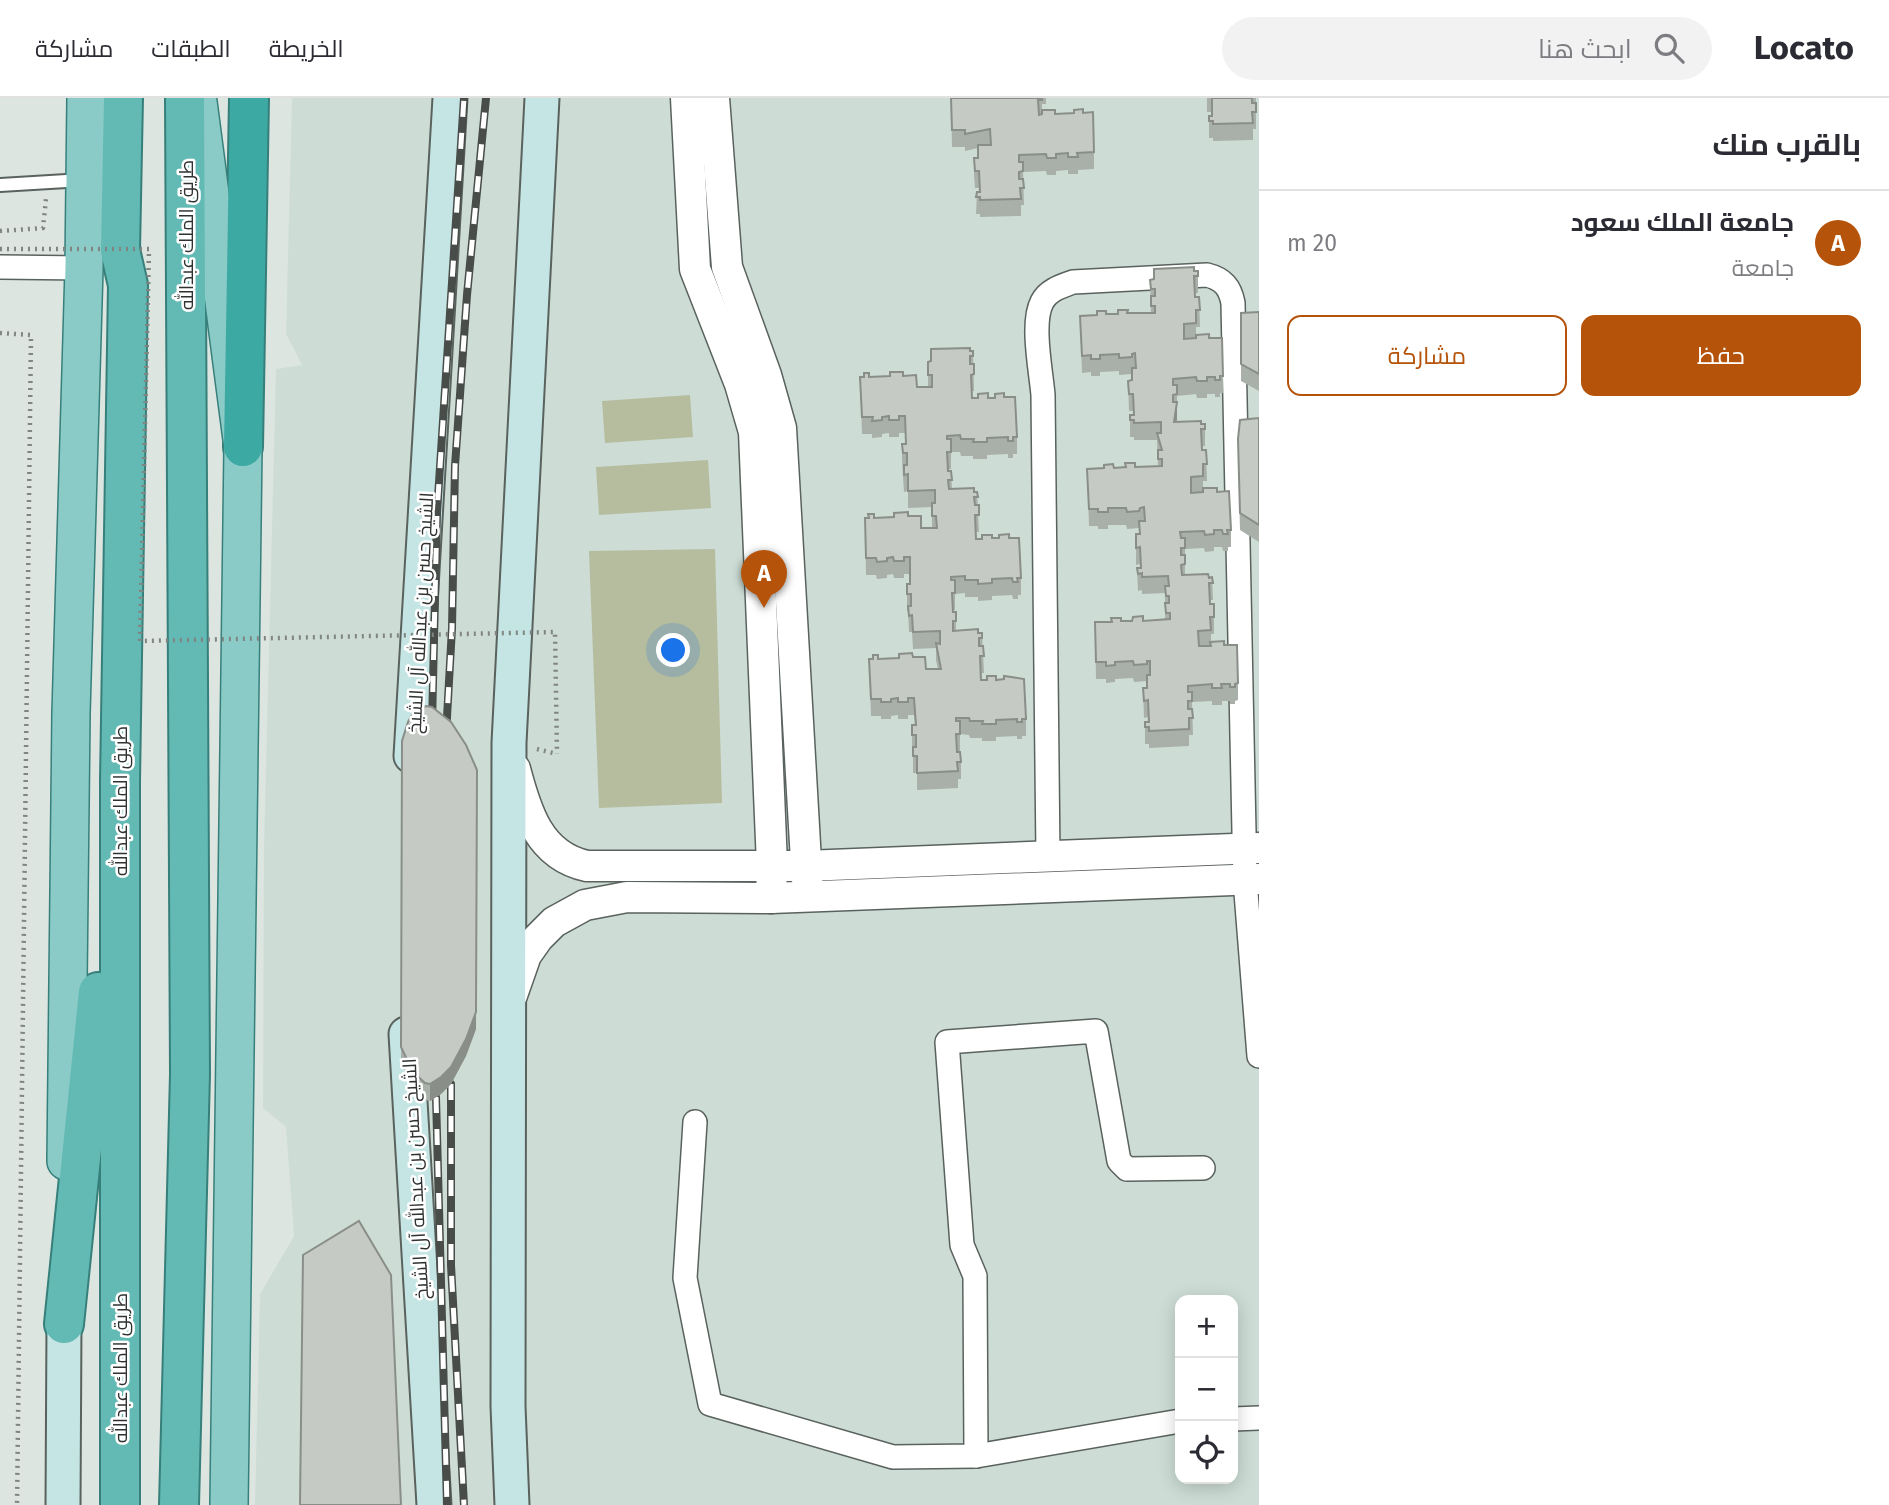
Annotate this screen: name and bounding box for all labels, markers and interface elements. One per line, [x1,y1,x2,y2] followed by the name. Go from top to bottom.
[1222,17,1712,80] search box
[1754,28,1854,68] text: Locato
[1650,29,1688,67] icon: search
[1538,34,1632,65] text: ابحث هنا
[35,35,113,63] text: مشاركة
[151,35,231,63] text: الطبقات
[269,35,344,63] text: الخريطة
[1712,127,1861,163] text: بالقرب منك
[174,160,199,310] street label: طريق الملك عبدالله
[1571,207,1794,238] text: جامعة الملك سعود
[1287,229,1337,257] text: 20 m
[1831,229,1845,257] text: A
[1732,254,1794,282] text: جامعة
[1287,315,1567,396] button: مشاركة
[1581,315,1861,396] button: حفظ
[402,492,440,734] street label: الشيخ حسن بن عبدالله آل الشيخ
[741,550,787,608] pin: A
[656,633,690,667] your location
[108,726,133,876] street label: طريق الملك عبدالله
[397,1058,435,1300] street label: الشيخ حسن بن عبدالله آل الشيخ
[108,1293,133,1443] street label: طريق الملك عبدالله
[1175,1295,1238,1484] map controls
[1175,1295,1238,1358] button: +
[1175,1358,1238,1421] button: −
[1175,1421,1238,1484] button: locate

